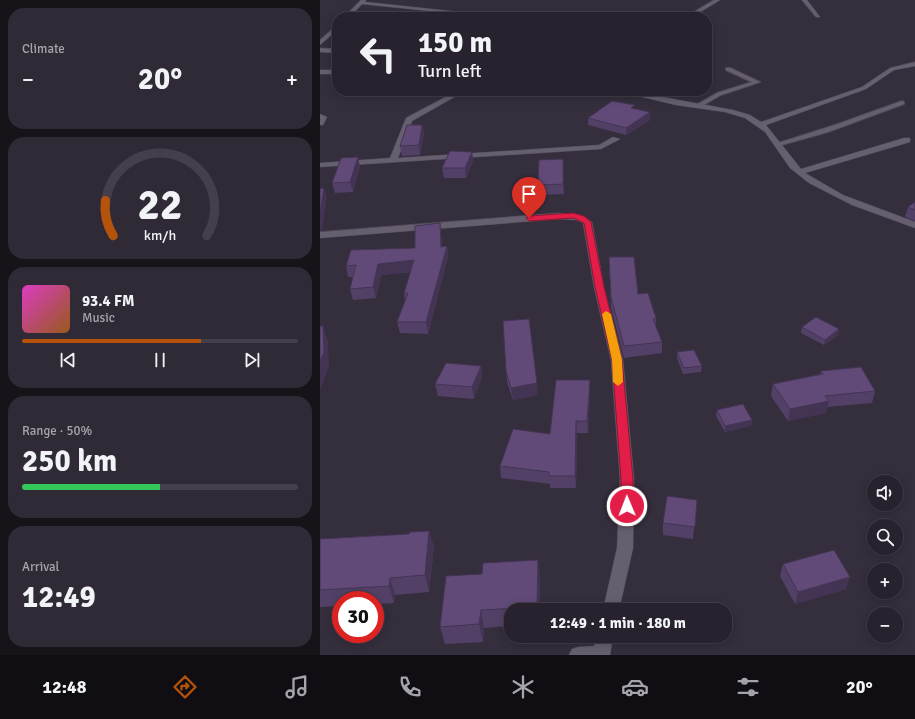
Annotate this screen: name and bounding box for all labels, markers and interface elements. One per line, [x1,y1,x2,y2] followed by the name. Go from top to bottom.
[418,26,492,60] text: 150 m
[352,28,404,80] icon: left
[22,41,65,57] text: Climate
[418,60,481,82] text: Turn left
[138,61,182,98] text: 20°
[22,66,34,93] text: −
[286,66,298,93] text: +
[512,177,546,218] pin
[138,180,182,231] text: 22
[518,183,540,205] icon: arrive
[144,227,176,244] text: km/h
[82,292,134,310] text: 93.4 FM
[82,310,115,326] text: Music
[57,349,79,371] icon: previous
[149,349,171,371] icon: pause
[241,349,263,371] icon: next
[22,423,92,439] text: Range · 50%
[22,443,117,480] text: 250 km
[867,475,903,643] map controls
[867,475,903,511] button: sound
[606,485,648,527] position arrow
[867,519,903,555] button: search
[22,559,59,575] text: Arrival
[867,563,903,599] button: +
[22,579,96,616] text: 12:49
[332,591,384,643] speed limit sign: 30
[867,607,903,643] button: −
[550,614,686,632] text: 12:49 · 1 min · 180 m
[171,673,199,701] icon: directions
[283,673,311,701] icon: music
[396,673,424,701] icon: phone
[509,673,537,701] icon: climate
[621,673,649,701] icon: car
[734,673,762,701] icon: filters
[42,676,86,698] text: 12:48
[846,676,873,698] text: 20°

